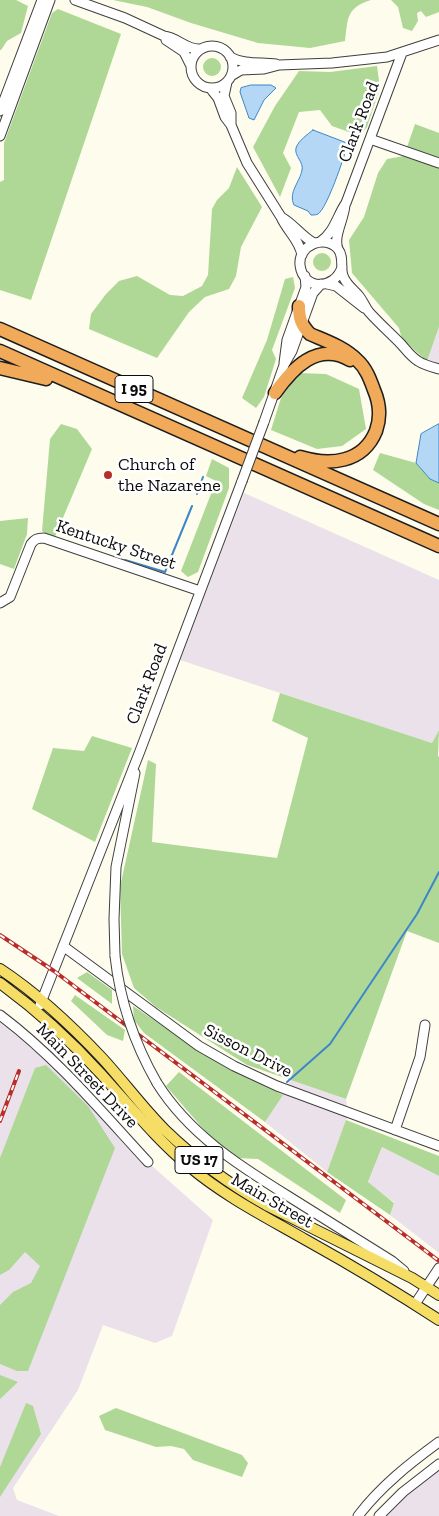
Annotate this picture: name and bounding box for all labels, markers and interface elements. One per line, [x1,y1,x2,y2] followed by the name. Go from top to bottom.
[334,79,384,165] street label: Clark Road
[115,376,153,402] road number: I 95
[118,454,221,496] place label: Church of the Nazarene
[102,469,114,481] marker: Church of the Nazarene
[53,515,179,575] street label: Kentucky Street
[122,641,172,727] street label: Clark Road
[31,1019,143,1133] street label: Main Street Drive
[200,1019,296,1083] street label: Sisson Drive
[175,1146,223,1174] road number: US 17
[227,1169,317,1233] street label: Main Street

